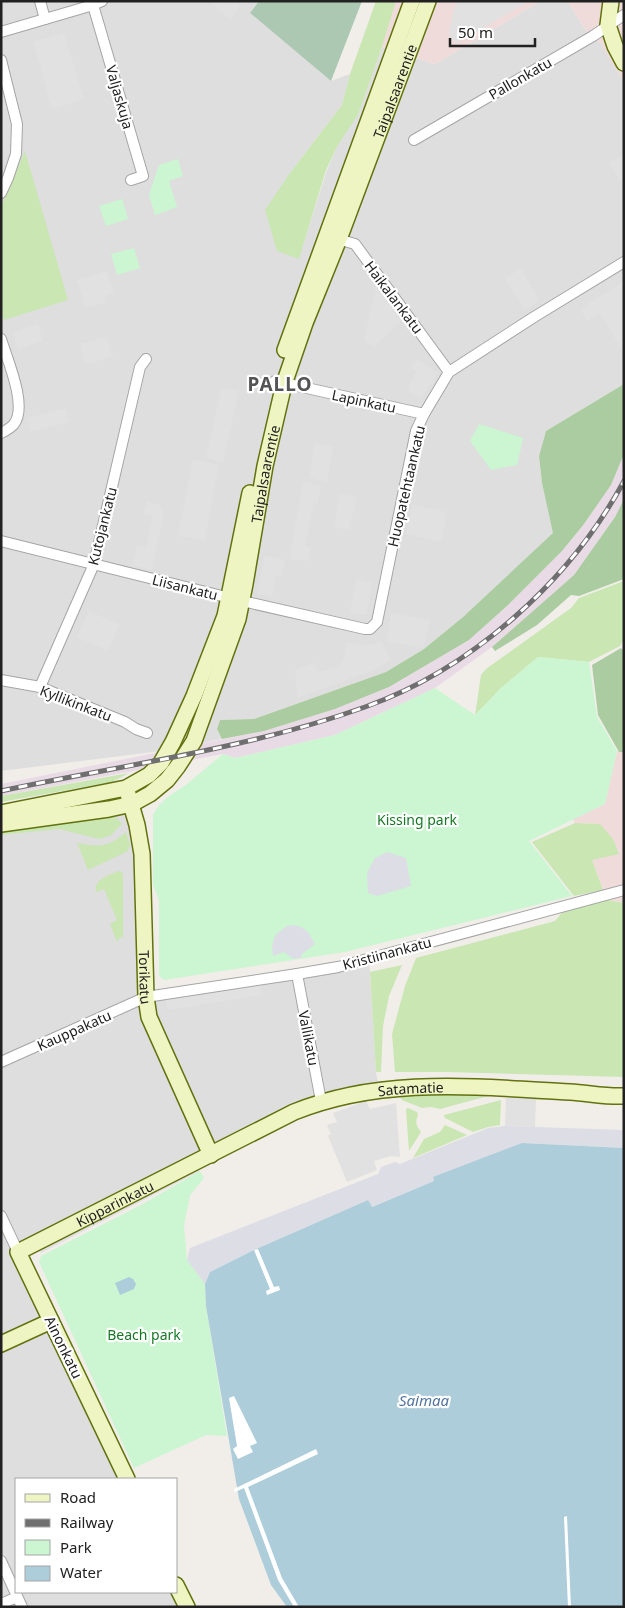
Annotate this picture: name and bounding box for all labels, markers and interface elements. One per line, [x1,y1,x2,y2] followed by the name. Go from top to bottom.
[450,15,535,47] scale bar
[458,22,493,42] text: 50 m
[368,41,421,141] street label: Taipalsaarentie
[485,52,555,104] street label: Pallonkatu
[102,63,138,131] street label: Valjaskuja
[360,257,428,337] street label: Haikalankatu
[248,371,312,397] district label: PALLO
[330,385,398,417] street label: Lapinkatu
[246,423,284,524] street label: Taipalsaarentie
[383,423,429,549] street label: Huopatehtaankatu
[83,485,121,567] street label: Kutojankatu
[150,570,220,604] street label: Liisankatu
[37,681,115,725] street label: Kyllikinkatu
[377,810,457,829] park label: Kissing park
[340,932,434,974] street label: Kristiinankatu
[135,950,156,1005] street label: Torikatu
[34,1005,114,1055] street label: Kauppakatu
[294,1009,324,1067] street label: Vallikatu
[377,1077,444,1100] street label: Satamatie
[72,1175,156,1231] street label: Kipparinkatu
[41,1313,87,1381] street label: Ainonkatu
[107,1325,181,1344] park label: Beach park
[399,1390,450,1410] water label: Saimaa
[15,1478,178,1593] legend
[60,1487,96,1507] text: Road
[60,1512,114,1532] text: Railway
[60,1537,92,1557] text: Park
[60,1562,102,1582] text: Water

